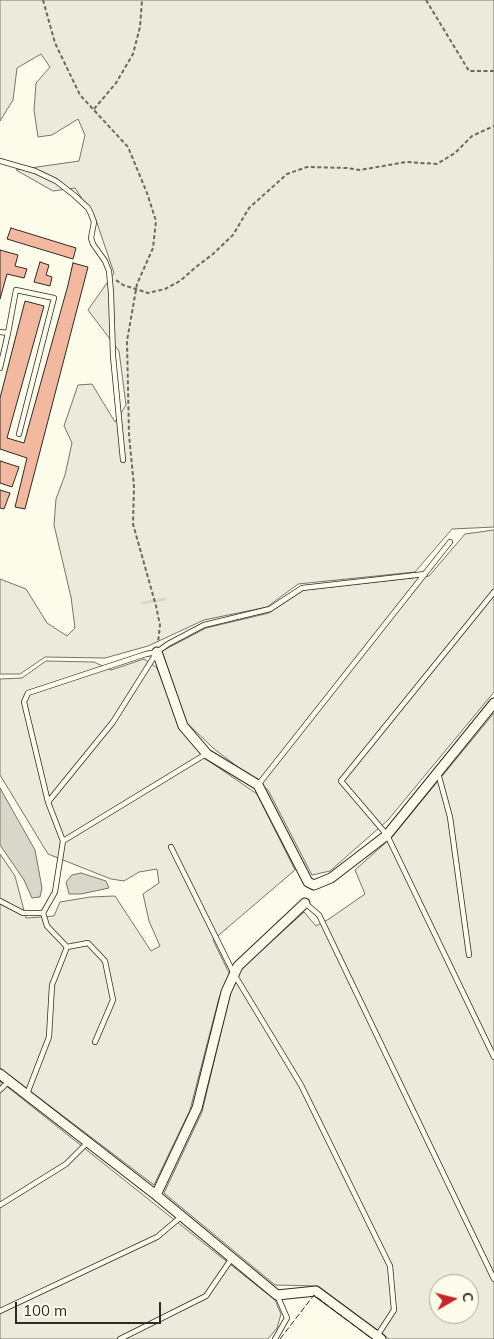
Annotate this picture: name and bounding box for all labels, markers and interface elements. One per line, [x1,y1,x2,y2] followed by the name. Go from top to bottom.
[429,1274,479,1324] north arrow
[458,1291,477,1303] text: С
[18,1292,164,1324] scale bar
[23,1301,67,1320] text: 100 m

